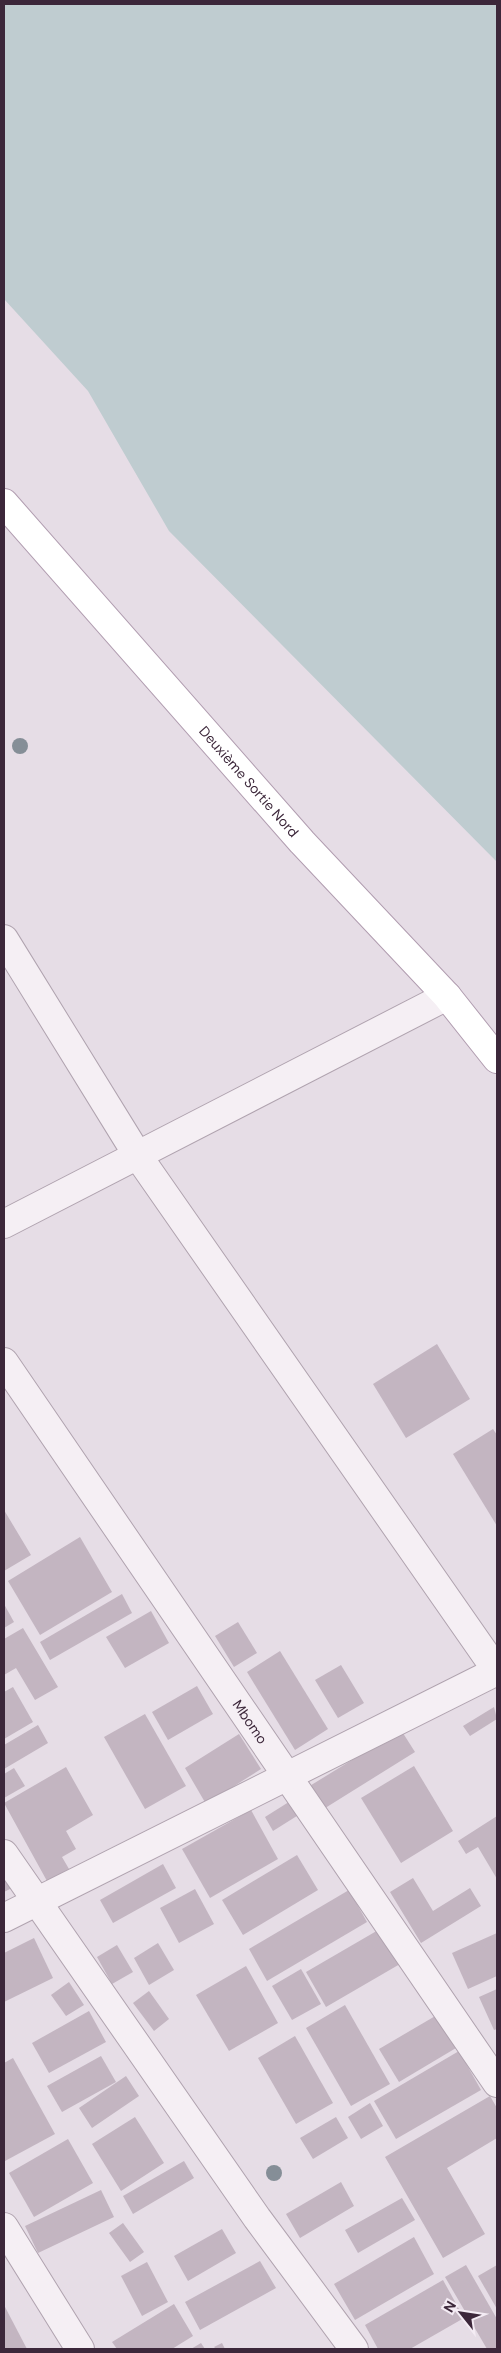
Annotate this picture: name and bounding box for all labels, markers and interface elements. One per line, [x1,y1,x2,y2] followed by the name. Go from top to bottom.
[195,722,303,841] street label: Deuxième Sortie Nord
[229,1696,272,1747] street label: Mbomo
[436,2288,486,2338] north arrow
[439,2298,460,2315] text: N

